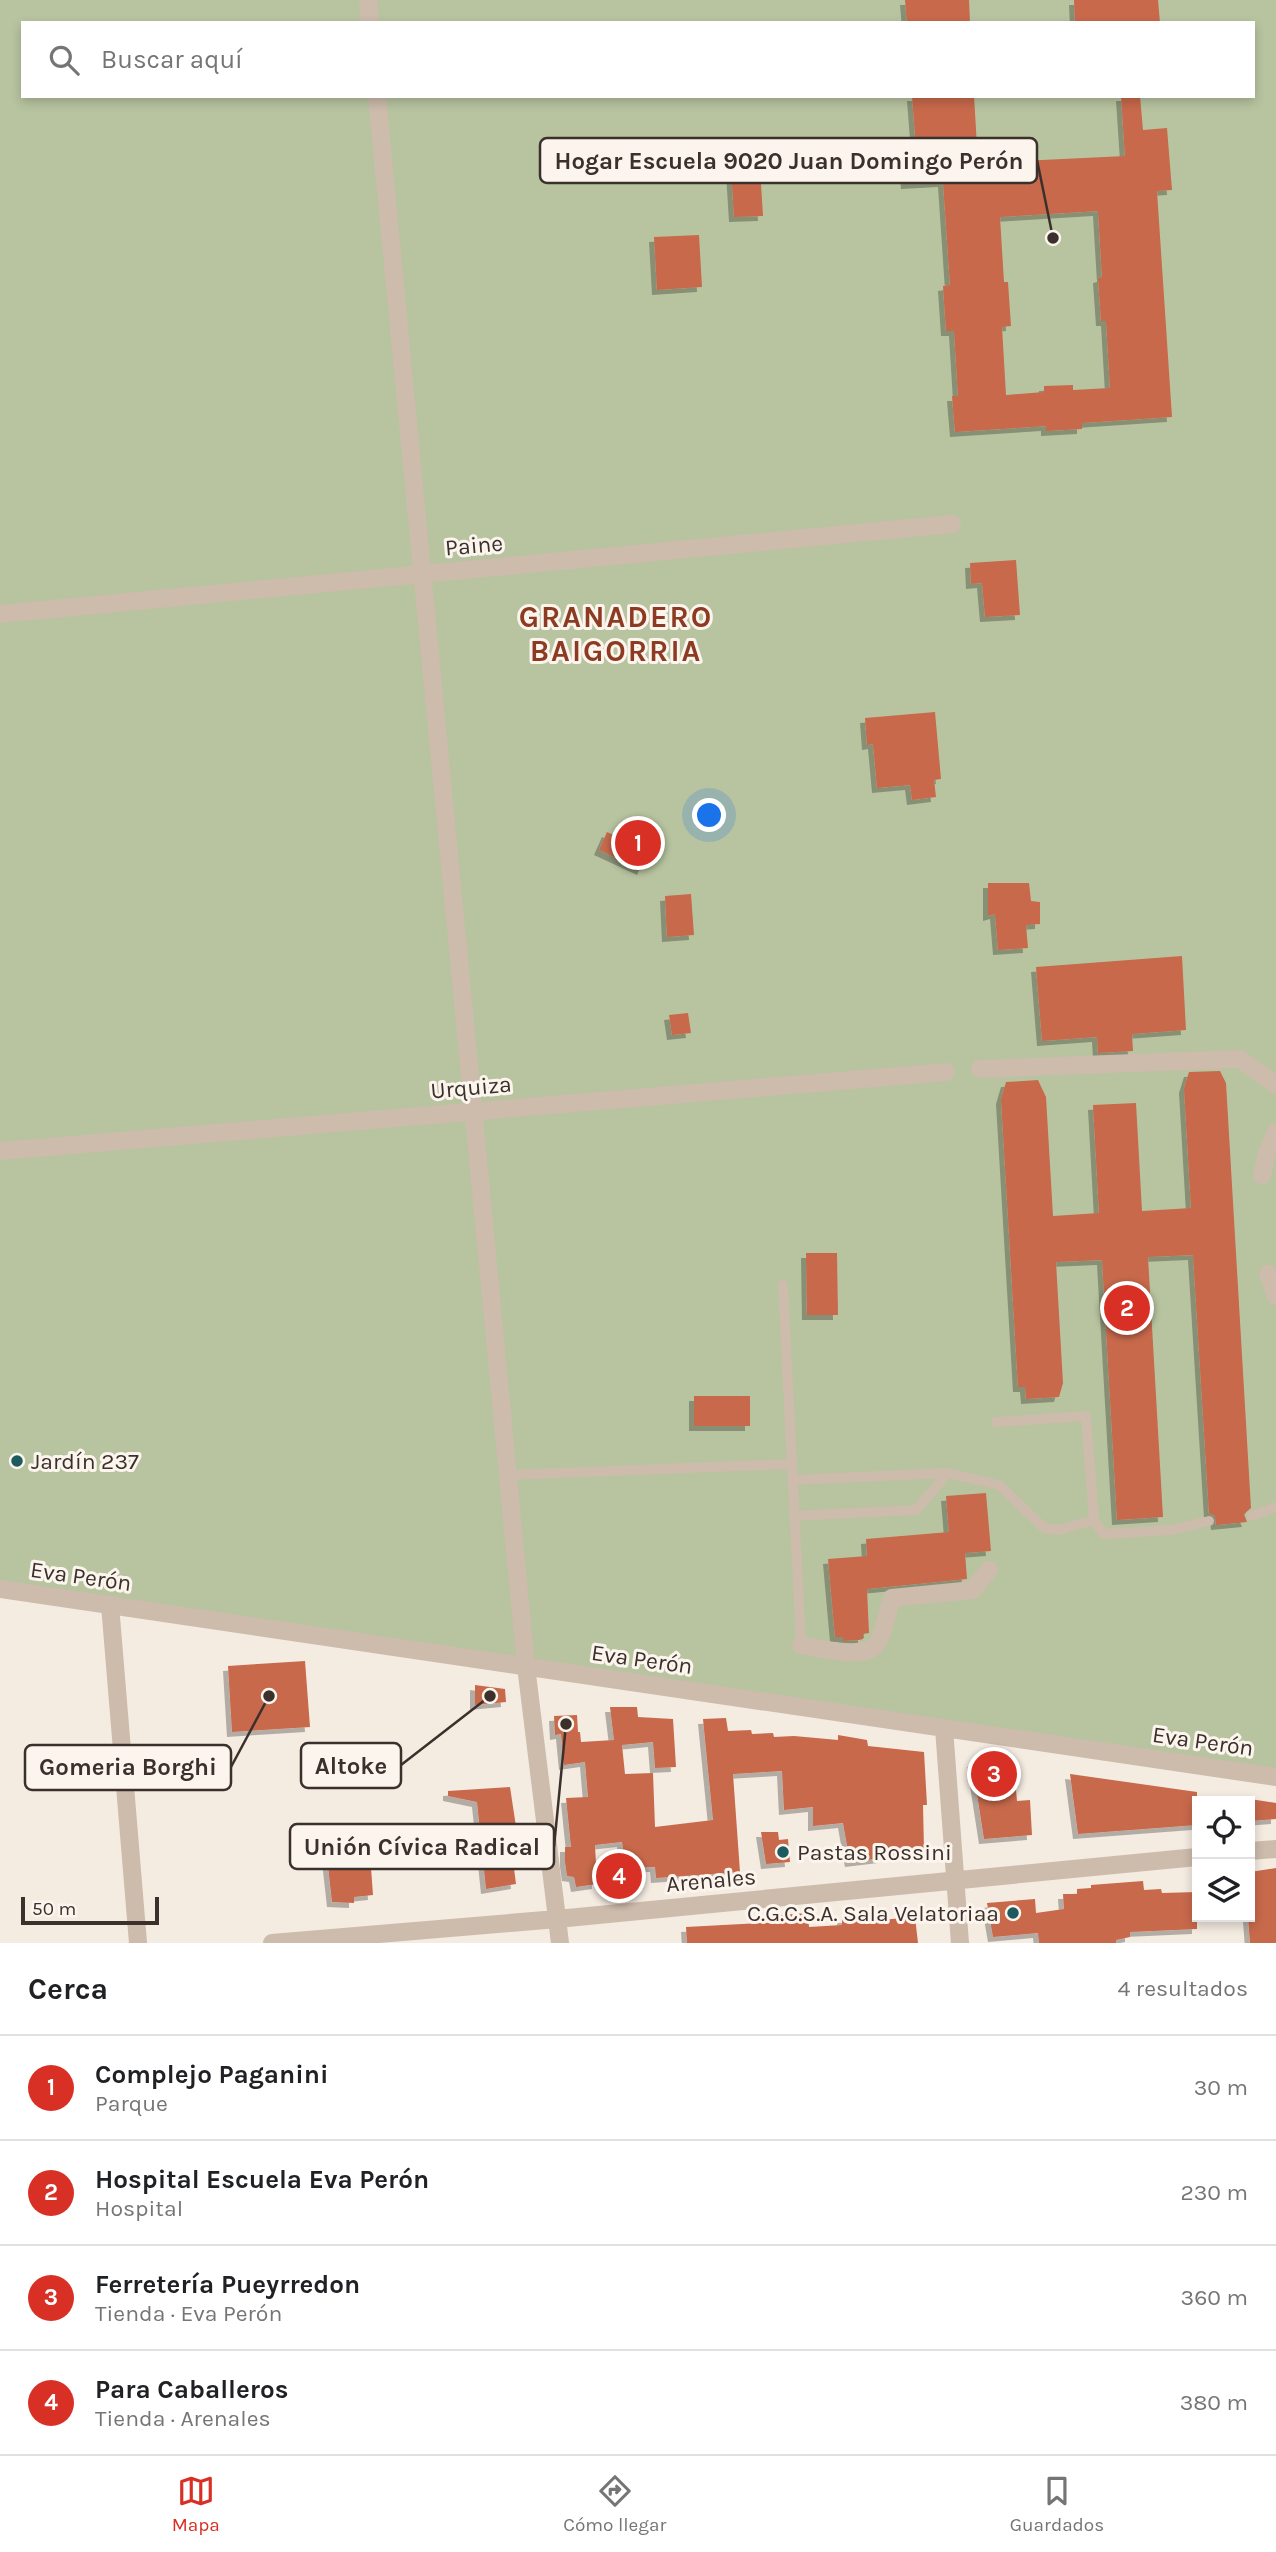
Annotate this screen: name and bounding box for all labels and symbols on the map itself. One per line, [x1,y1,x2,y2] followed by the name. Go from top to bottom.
[540,138,1037,183] callout: Hogar Escuela 9020 Juan Domingo Perón
[555,147,1023,175] text: Hogar Escuela 9020 Juan Domingo Perón
[444,530,504,561] street label: Paine
[519,599,713,669] district label: GRANADERO BAIGORRIA
[692,798,726,832] your location
[615,817,661,869] pin: 1
[429,1071,513,1104] street label: Urquiza
[1104,1282,1150,1334] pin: 2
[31,1448,139,1475] place label: Jardín 237
[9,1453,25,1469] marker: Jardín 237
[29,1556,133,1597] street label: Eva Perón
[590,1639,694,1680] street label: Eva Perón
[1151,1721,1255,1762] street label: Eva Perón
[301,1743,401,1788] callout: Altoke
[25,1745,231,1790] callout: Gomeria Borghi
[971,1748,1017,1800] pin: 3
[315,1752,387,1780] text: Altoke
[39,1753,217,1781] text: Gomeria Borghi
[290,1824,554,1869] callout: Unión Cívica Radical
[304,1833,540,1861] text: Unión Cívica Radical
[797,1839,952,1866] place label: Pastas Rossini
[775,1844,791,1860] marker: Pastas Rossini
[596,1850,642,1902] pin: 4
[665,1863,757,1898] street label: Arenales
[21,1894,159,1926] scale bar
[747,1900,999,1927] place label: C.G.C.S.A. Sala Velatoriaa
[1005,1905,1021,1921] marker: C.G.C.S.A. Sala Velatoriaa

